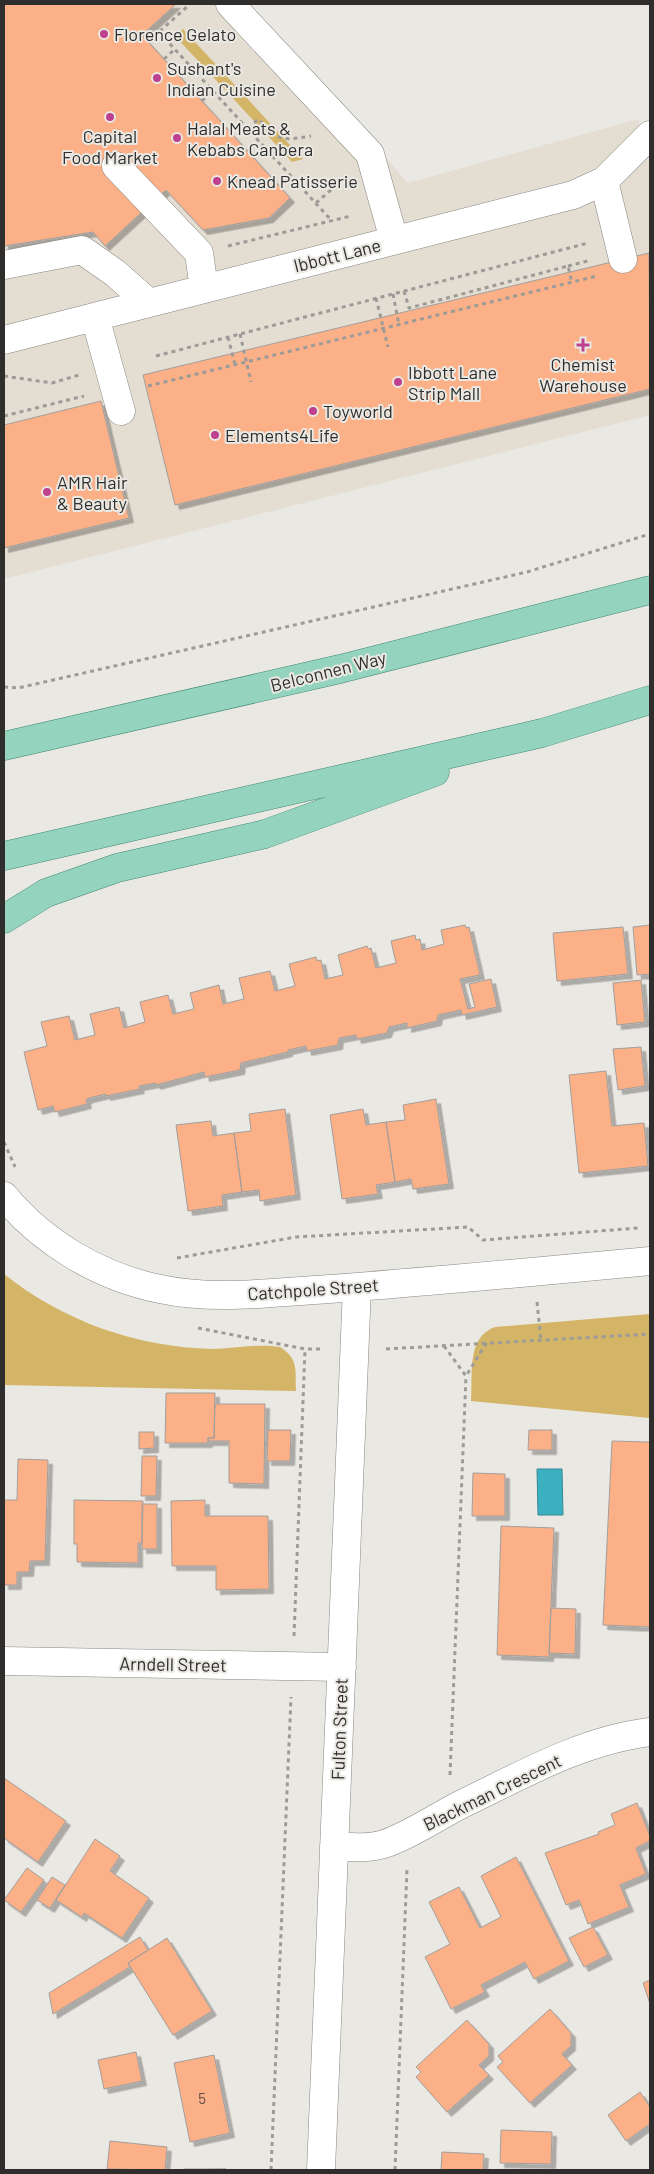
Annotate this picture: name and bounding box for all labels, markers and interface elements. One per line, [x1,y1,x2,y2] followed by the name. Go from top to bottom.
[114,23,236,45] place label: Florence Gelato
[98,28,110,40] marker: Florence Gelato
[167,57,276,100] place label: Sushant's Indian Cuisine
[151,72,163,84] marker: Sushant's Indian Cuisine
[104,111,116,123] marker: Capital Food Market
[187,117,313,160] place label: Halal Meats & Kebabs Canbera
[62,125,158,168] place label: Capital Food Market
[171,132,183,144] marker: Halal Meats & Kebabs Canbera
[227,170,358,192] place label: Knead Patisserie
[211,175,223,187] marker: Knead Patisserie
[291,234,383,276] street label: Ibbott Lane
[577,339,589,351] marker: Chemist Warehouse
[539,353,627,396] place label: Chemist Warehouse
[408,361,497,404] place label: Ibbott Lane Strip Mall
[392,376,404,388] marker: Ibbott Lane Strip Mall
[323,400,393,422] place label: Toyworld
[307,405,319,417] marker: Toyworld
[225,424,339,446] place label: Elements4Life
[209,429,221,441] marker: Elements4Life
[57,471,128,514] place label: AMR Hair & Beauty
[41,486,53,498] marker: AMR Hair & Beauty
[268,646,388,696] street label: Belconnen Way
[247,1273,379,1305] street label: Catchpole Street
[119,1652,227,1676] street label: Arndell Street
[326,1678,352,1780] street label: Fulton Street
[419,1749,565,1835] street label: Blackman Crescent
[198,2089,206,2107] house number: 5

